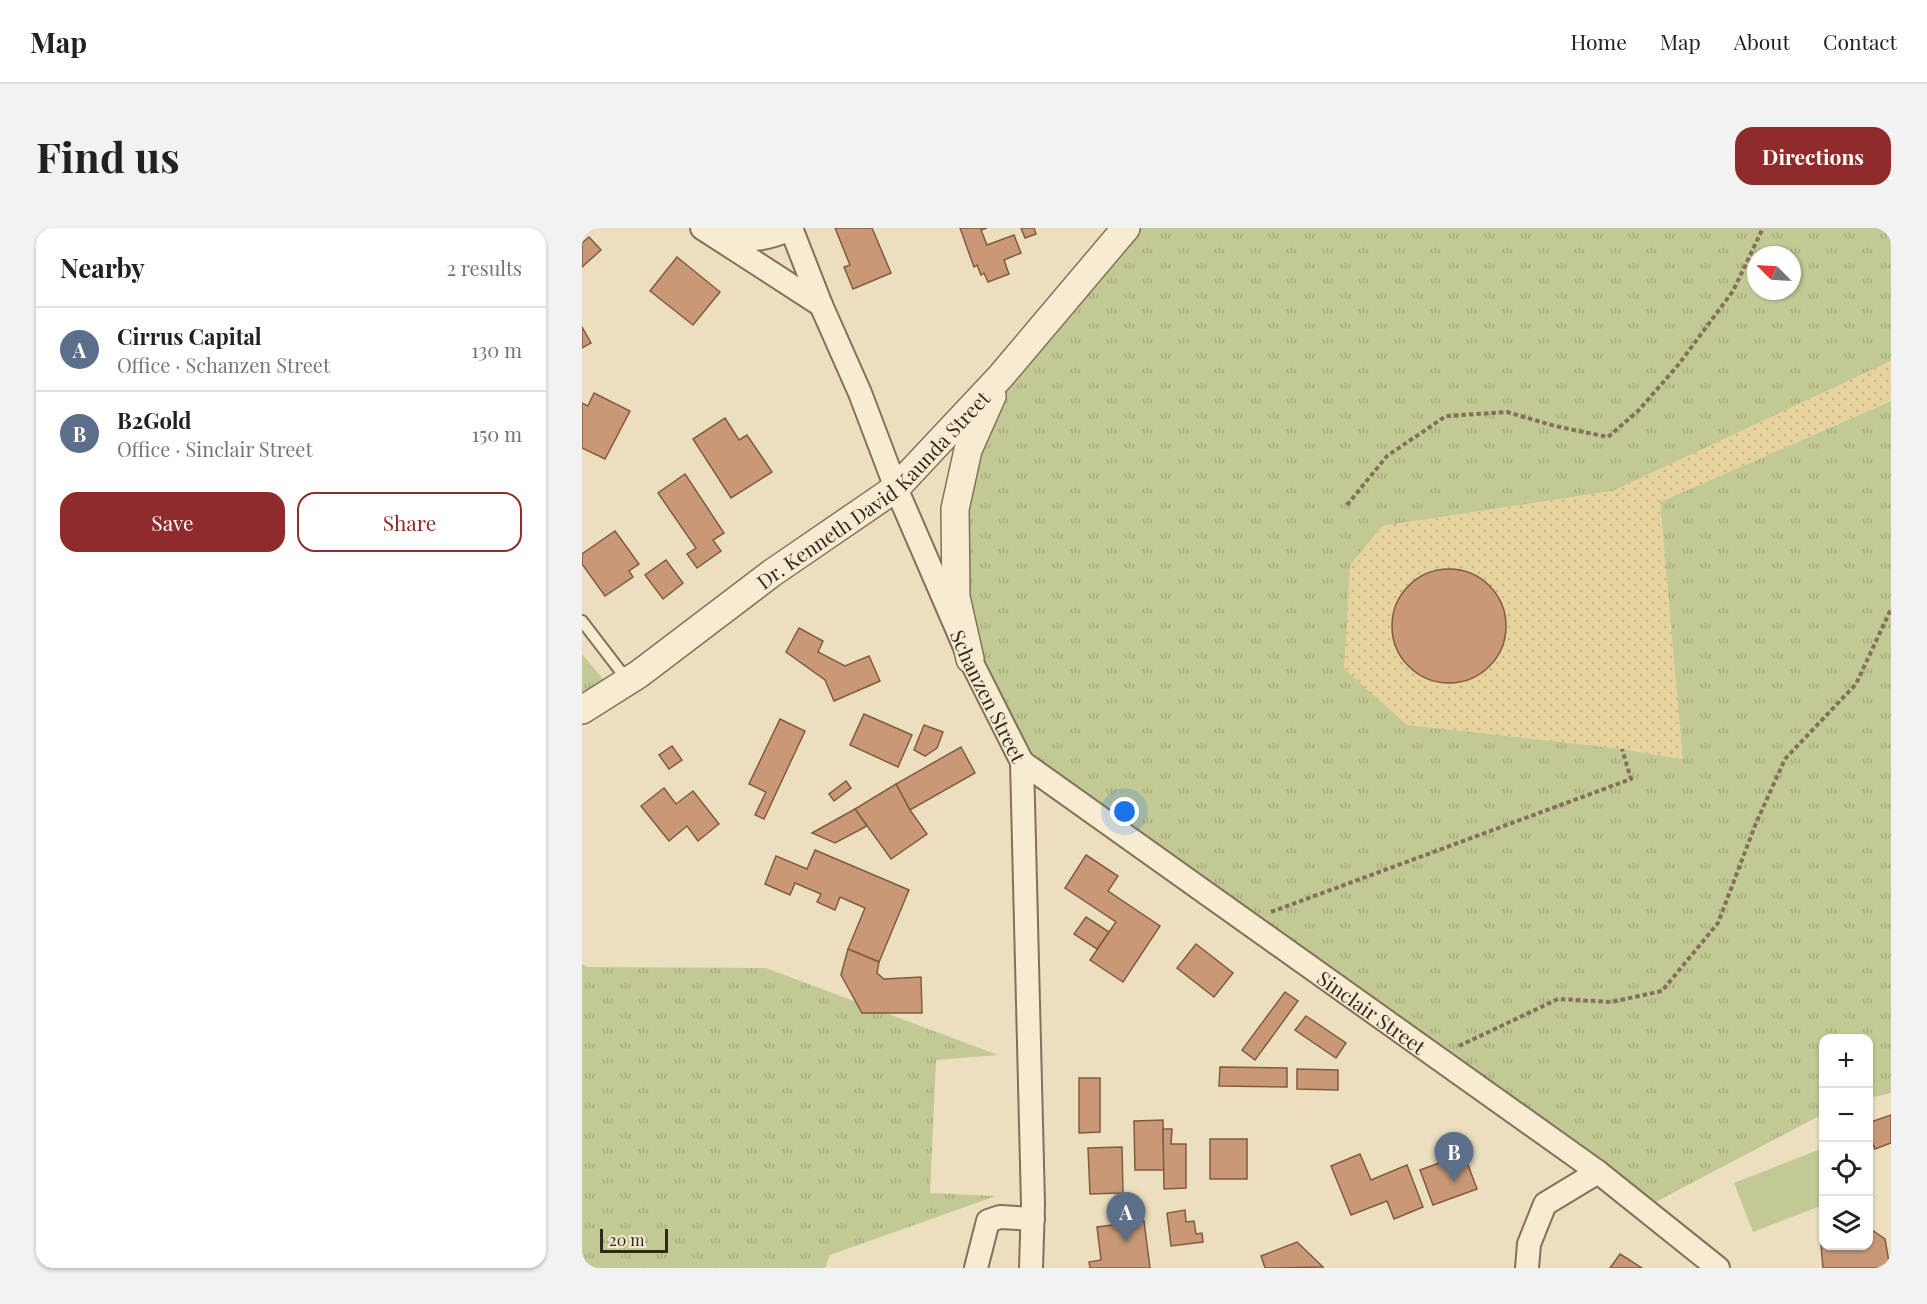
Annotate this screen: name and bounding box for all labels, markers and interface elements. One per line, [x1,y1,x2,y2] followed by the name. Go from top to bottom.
[30,23,87,60] text: Map
[1571,27,1627,55] text: Home
[1660,27,1701,55] text: Map
[1734,27,1790,55] text: About
[1823,27,1897,55] text: Contact
[1735,127,1891,185] button: Directions
[36,128,180,184] text: Find us
[1747,246,1801,300] north arrow
[60,250,145,285] text: Nearby
[447,254,522,281] text: 2 results
[117,321,262,351] text: Cirrus Capital
[73,336,86,363] text: A
[471,336,522,363] text: 130 m
[117,351,330,378] text: Office · Schanzen Street
[750,383,995,594] street label: Dr. Kenneth David Kaunda Street
[117,405,191,435] text: B2Gold
[73,420,86,447] text: B
[472,420,522,447] text: 150 m
[117,435,313,462] text: Office · Sinclair Street
[60,492,285,552] button: Save
[297,492,522,552] button: Share
[945,625,1034,767] street label: Schanzen Street
[1110,797,1139,826] your location
[1313,963,1433,1060] street label: Sinclair Street
[1819,1034,1873,1250] map controls
[1819,1034,1873,1088] button: +
[1819,1088,1873,1142] button: −
[1434,1132,1474,1182] pin: B
[1819,1142,1873,1196] button: locate
[1106,1192,1146,1242] pin: A
[1819,1196,1873,1250] button: layers
[600,1226,668,1254] scale bar
[609,1229,644,1250] text: 20 m

